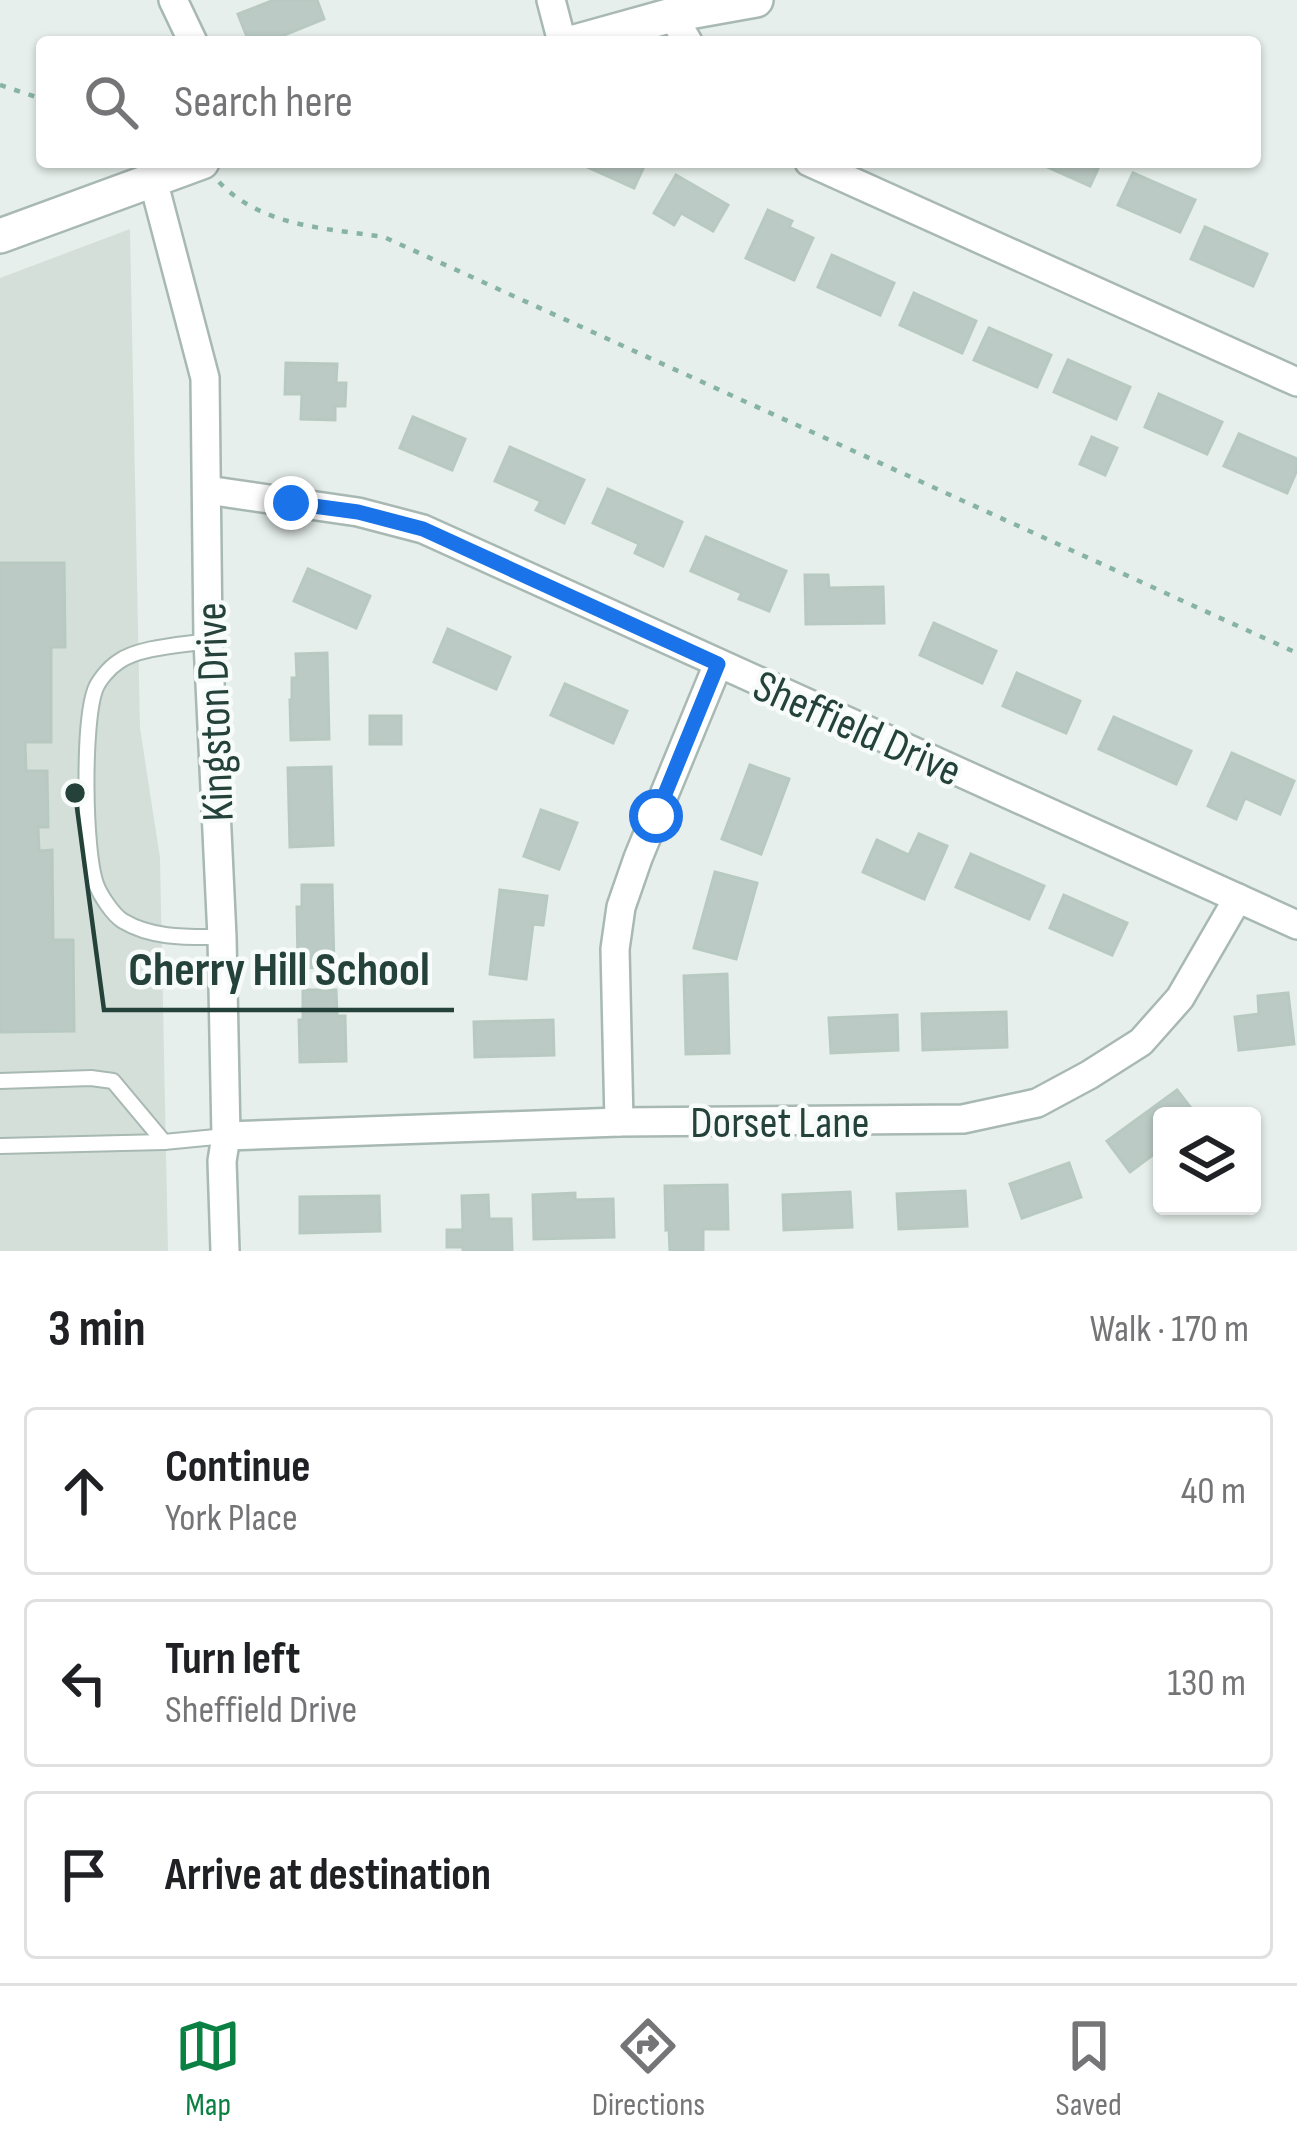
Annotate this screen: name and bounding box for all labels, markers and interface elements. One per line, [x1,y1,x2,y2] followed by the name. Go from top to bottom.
[36,36,1261,168] search box
[78,69,144,135] icon: search
[174,75,353,130] text: Search here
[264,476,318,530] route end
[184,601,247,822] street label: Kingston Drive
[745,659,969,799] street label: Sheffield Drive
[629,789,683,843] route start
[104,926,454,1010] callout: Cherry Hill School
[128,942,430,999] text: Cherry Hill School
[690,1096,870,1151] street label: Dorset Lane
[1153,1107,1261,1215] map controls
[1153,1107,1261,1215] button: layers
[48,1299,146,1360] text: 3 min
[1090,1306,1249,1353] text: Walk · 170 m
[165,1440,311,1495] text: Continue
[51,1458,117,1524] icon: ahead
[1181,1468,1246,1515] text: 40 m
[165,1495,298,1542] text: York Place
[165,1632,300,1687] text: Turn left
[51,1650,117,1716] icon: left
[1167,1660,1246,1707] text: 130 m
[165,1687,357,1734] text: Sheffield Drive
[51,1842,117,1908] icon: arrive
[165,1848,491,1903] text: Arrive at destination
[175,2013,241,2125] tab: Map
[592,2013,705,2125] tab: Directions
[1056,2013,1122,2125] tab: Saved

